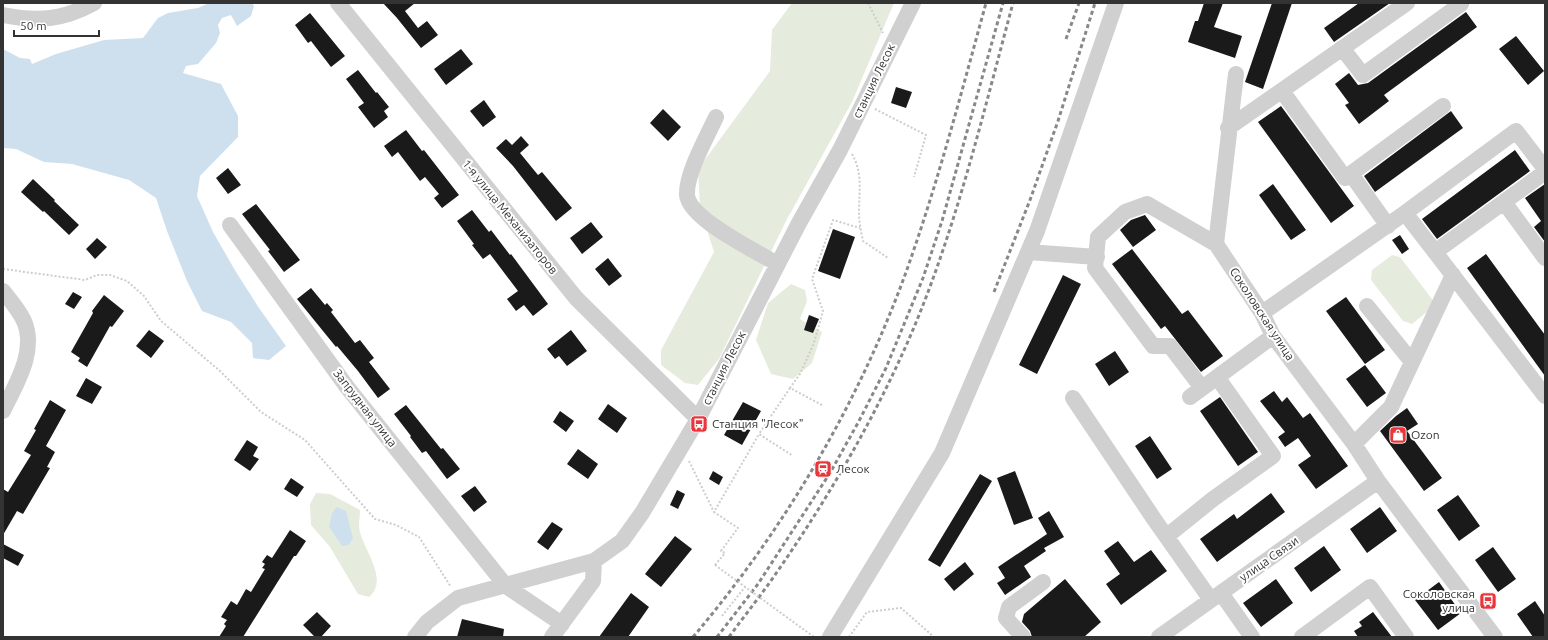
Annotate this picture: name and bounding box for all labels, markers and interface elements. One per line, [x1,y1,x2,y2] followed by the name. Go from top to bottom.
[14,12,99,38] scale bar
[20,19,47,32] text: 50 m
[850,41,897,120] street label: станция Лесок
[460,157,561,276] street label: 1-я улица Механизаторов
[1228,265,1297,363] street label: Соколовская улица
[699,329,748,407] street label: станция Лесок
[331,366,400,449] street label: Запрудная улица
[689,414,709,434] bus stop icon: Станция "Лесок"
[712,417,803,430] place label: Станция "Лесок"
[1388,425,1408,445] shop icon: Ozon
[1411,428,1440,441] place label: Ozon
[813,459,833,479] station icon: Лесок
[836,462,870,475] place label: Лесок
[1237,534,1301,584] street label: улица Связи
[1403,587,1475,614] place label: Соколовская улица
[1478,591,1498,611] bus stop icon: Соколовская улица

